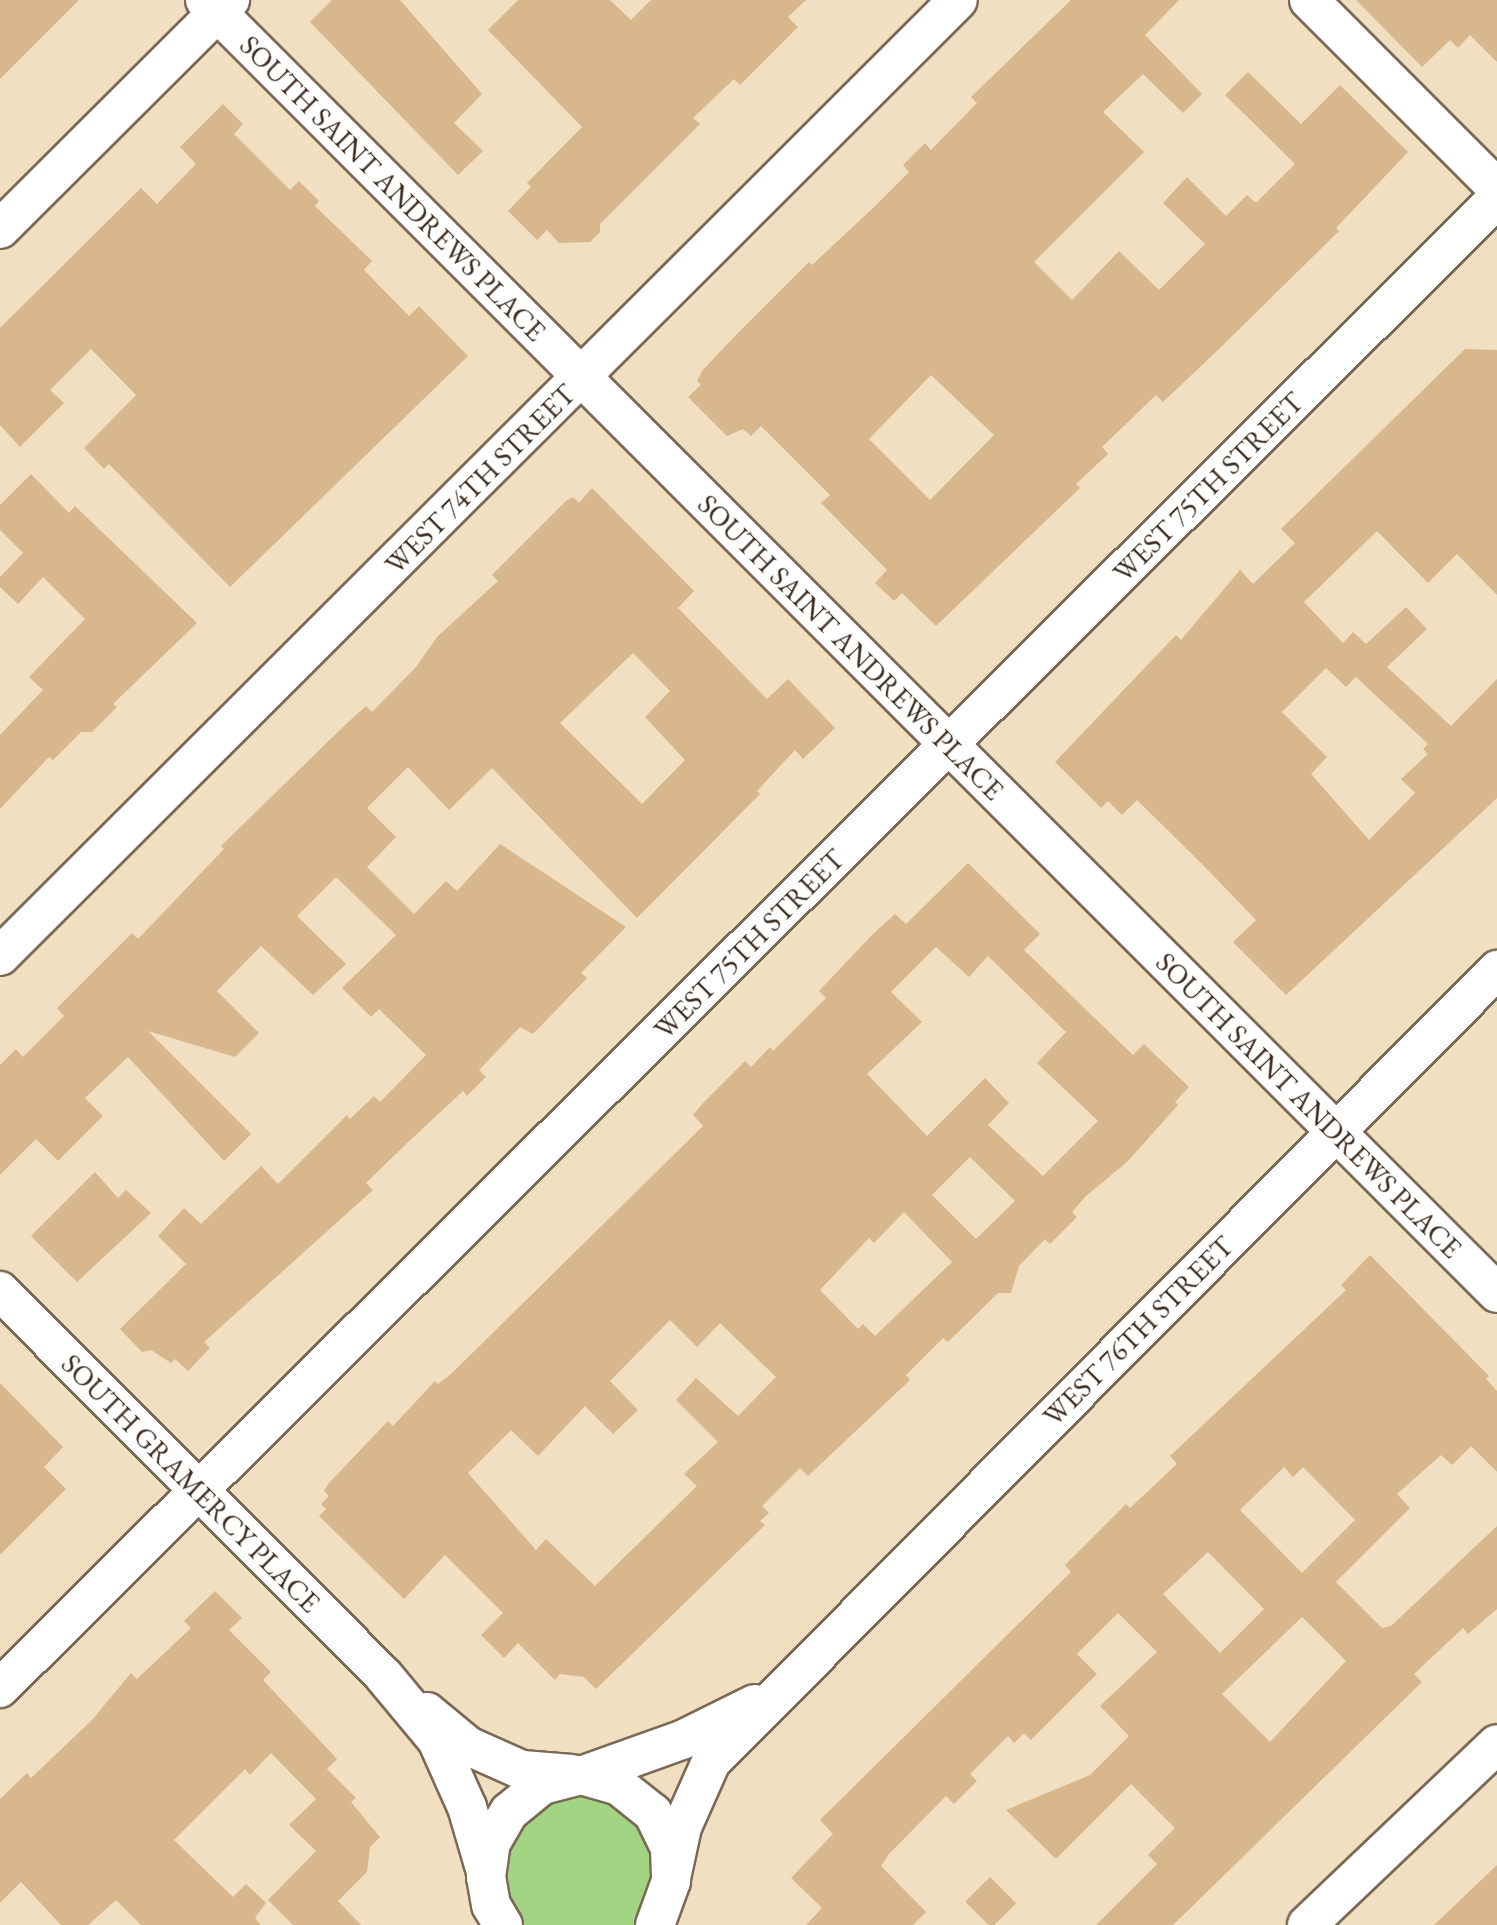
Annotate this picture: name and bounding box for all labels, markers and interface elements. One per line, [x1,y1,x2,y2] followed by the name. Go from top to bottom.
[233,28,553,348] street label: SOUTH SAINT ANDREWS PLACE
[378,377,582,581] street label: WEST 74TH STREET
[1106,385,1310,589] street label: WEST 75TH STREET
[691,487,1011,807] street label: SOUTH SAINT ANDREWS PLACE
[647,842,851,1046] street label: WEST 75TH STREET
[1149,945,1469,1265] street label: SOUTH SAINT ANDREWS PLACE
[1036,1229,1240,1433] street label: WEST 76TH STREET
[55,1347,327,1619] street label: SOUTH GRAMERCY PLACE

